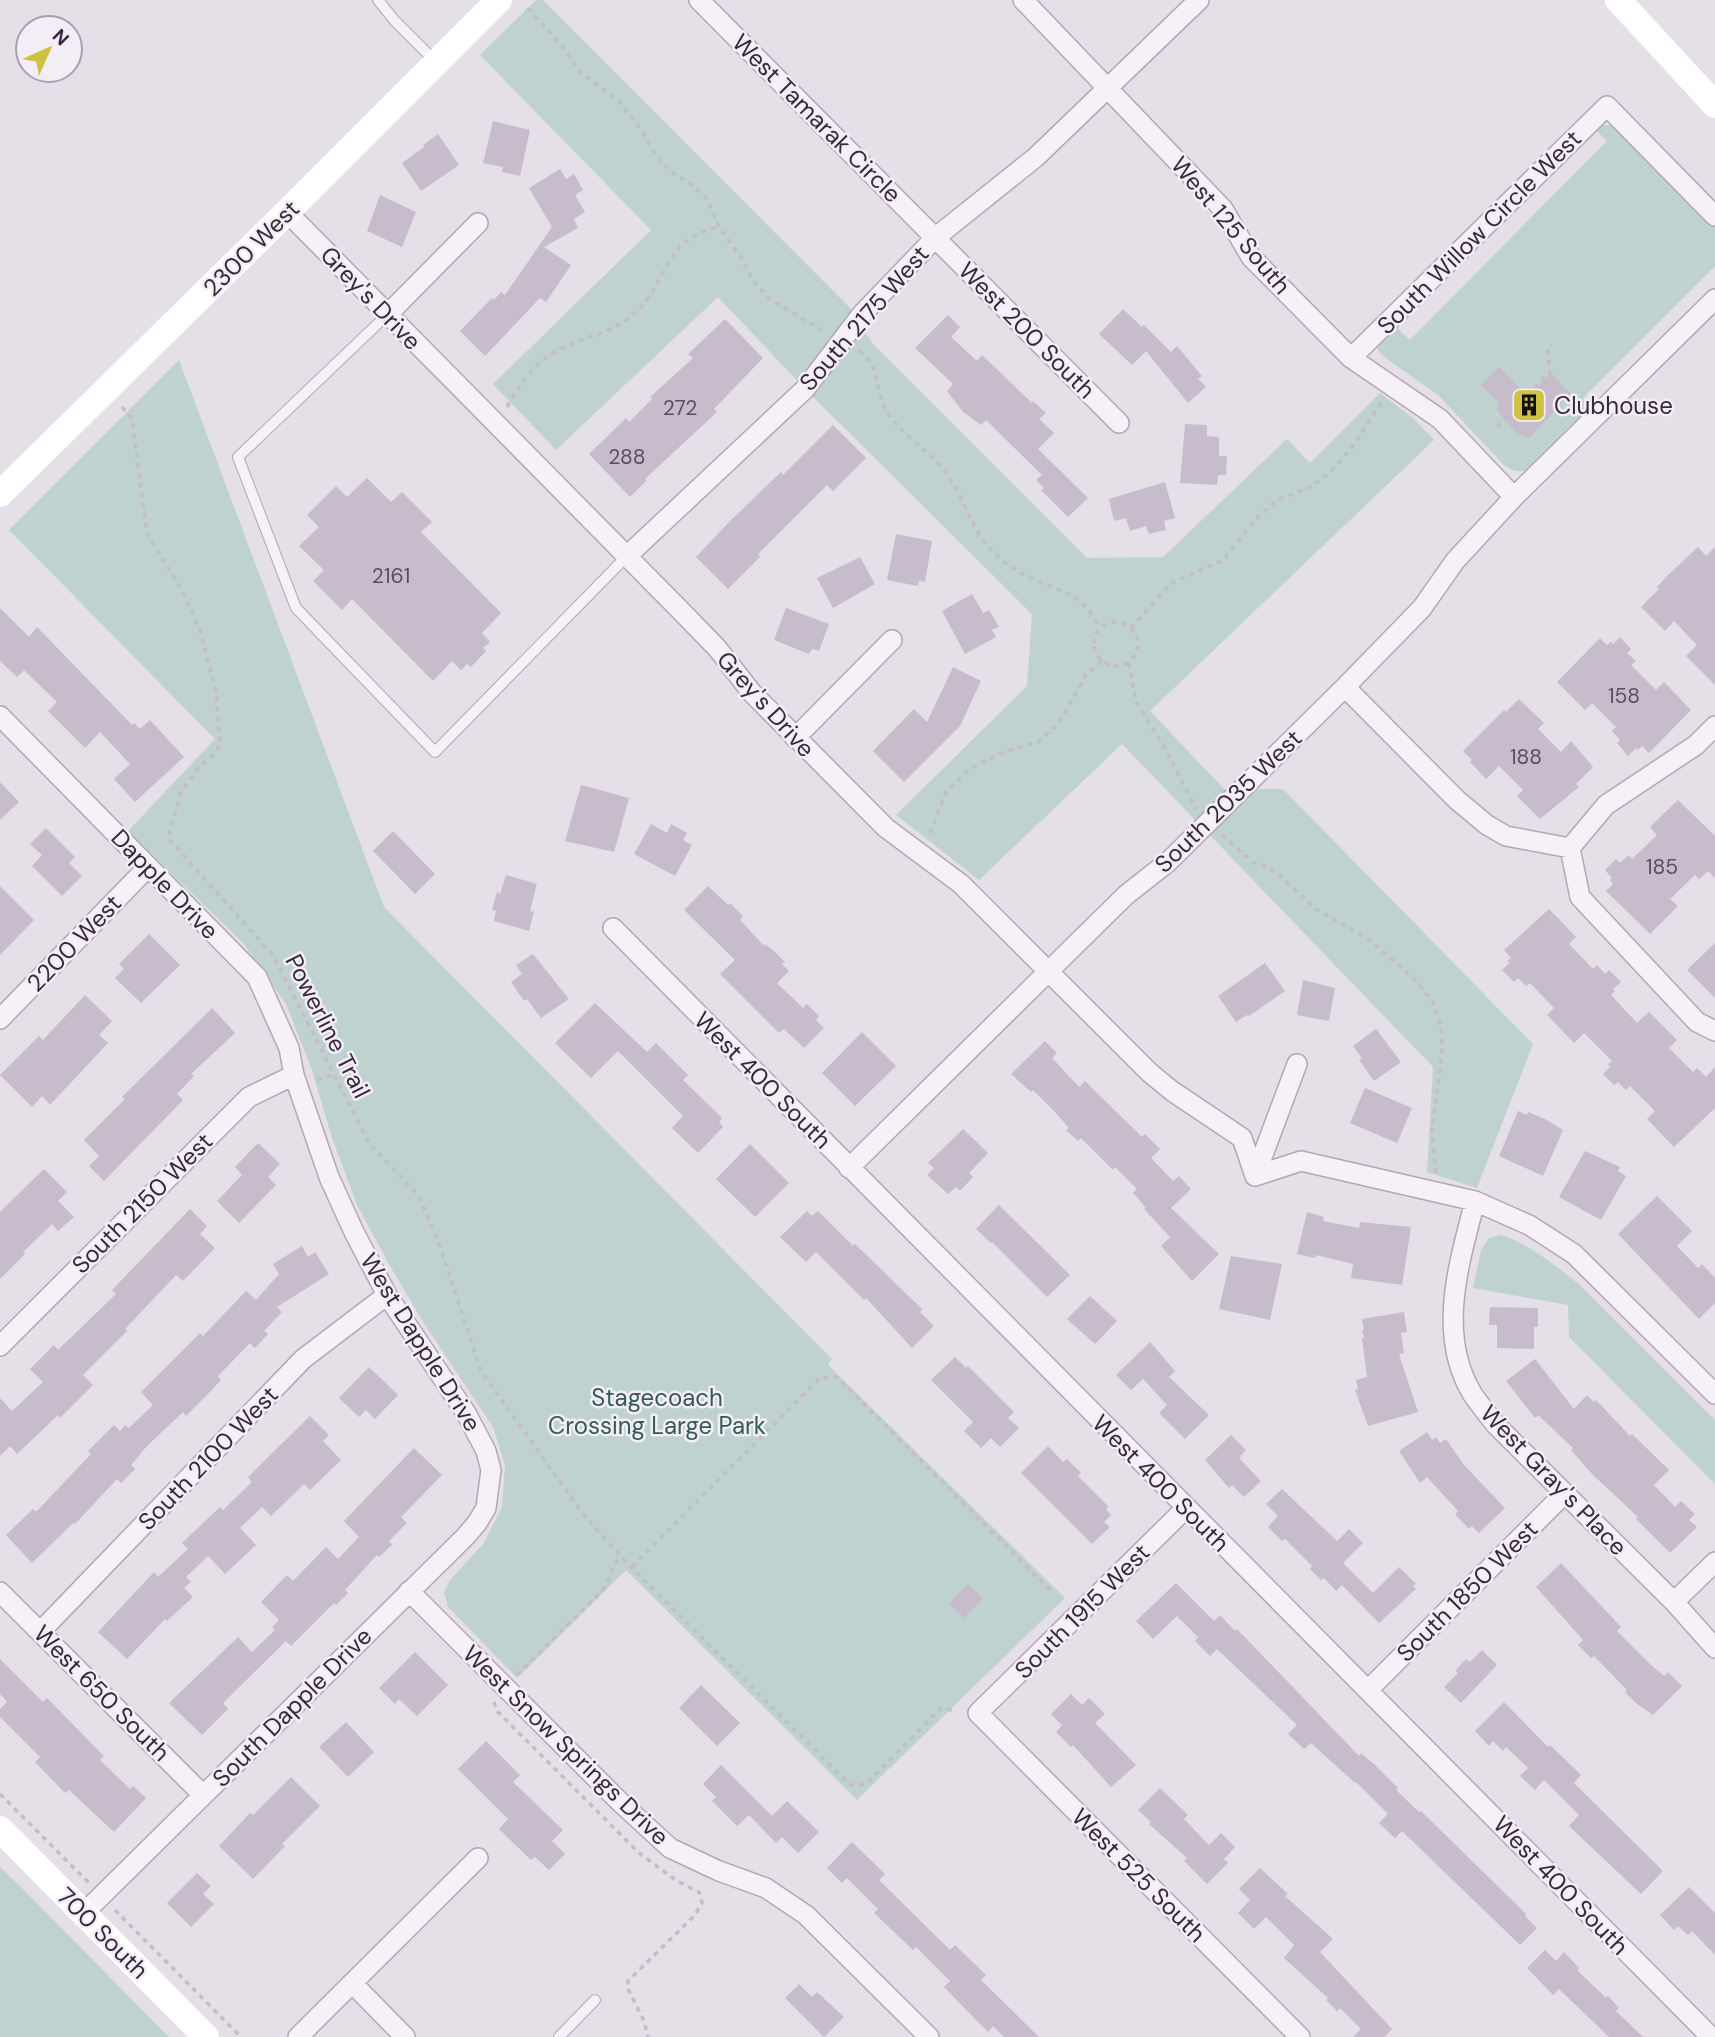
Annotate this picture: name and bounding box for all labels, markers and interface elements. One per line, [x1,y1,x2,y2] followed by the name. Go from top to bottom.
[14,14,84,84] north arrow
[47,24,74,51] text: N
[726,27,908,209] street label: West Tamarak Circle
[1370,123,1588,341] street label: South Willow Circle West
[1164,150,1298,300] street label: West 125 South
[196,193,306,303] street label: 2300 West
[792,239,936,397] street label: South 2175 West
[314,240,428,356] street label: Grey's Drive
[952,255,1102,405] street label: West 200 South
[1510,386,1548,424] building icon: Clubhouse
[1554,390,1673,421] place label: Clubhouse
[663,394,697,422] house number: 272
[608,443,646,471] house number: 288
[372,562,410,590] house number: 2161
[710,645,822,763] street label: Grey's Drive
[1608,682,1640,710] house number: 158
[1148,723,1308,879] street label: South 2035 West
[1510,743,1542,771] house number: 188
[105,822,225,946] street label: Dapple Drive
[1646,853,1678,881] house number: 185
[20,888,128,998] street label: 2200 West
[278,949,378,1103] street label: Powerline Trail
[688,1005,838,1155] street label: West 400 South
[65,1126,219,1280] street label: South 2150 West
[354,1247,488,1437] street label: West Dapple Drive
[131,1379,285,1537] street label: South 2100 West
[548,1382,766,1441] park label: Stagecoach Crossing Large Park
[1474,1398,1634,1562] street label: West Gray's Place
[1086,1408,1236,1558] street label: West 400 South
[1390,1514,1544,1668] street label: South 1850 West
[1008,1537,1156,1685] street label: South 1915 West
[27,1618,177,1768] street label: West 650 South
[206,1621,378,1793] street label: South Dapple Drive
[456,1638,676,1852] street label: West Snow Springs Drive
[1065,1801,1213,1949] street label: West 525 South
[1487,1809,1635,1961] street label: West 400 South
[51,1881,155,1985] street label: 700 South

